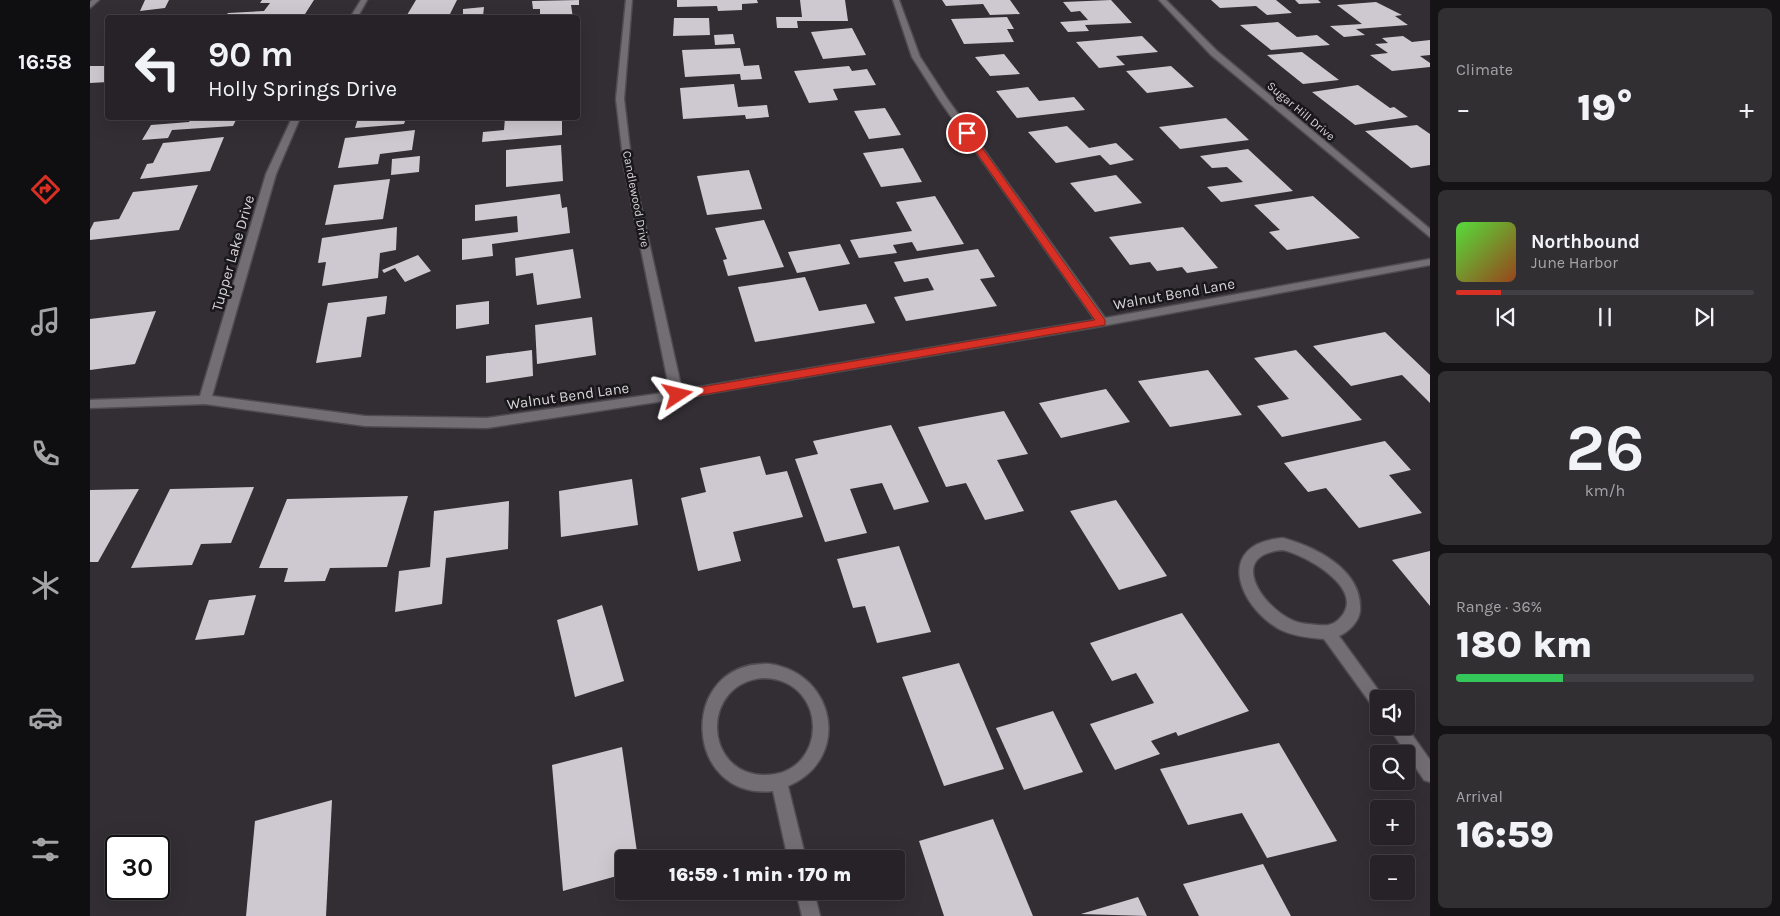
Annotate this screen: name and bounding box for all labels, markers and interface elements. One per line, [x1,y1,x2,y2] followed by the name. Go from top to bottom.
[208,34,294,75] text: 90 m
[125,35,190,100] icon: left
[18,49,72,75] text: 16:58
[1456,60,1513,79] text: Climate
[208,76,397,102] text: Holly Springs Drive
[1264,79,1338,143] street label: Sugar Hill Drive
[1577,85,1633,130] text: 19°
[1456,92,1471,125] text: −
[1739,92,1754,125] text: +
[946,112,988,154] pin
[953,119,981,147] icon: arrive
[620,150,652,248] street label: Candlewood Drive
[28,172,63,207] icon: directions
[208,193,258,313] street label: Tupper Lake Drive
[1531,231,1640,253] text: Northbound
[1531,253,1618,272] text: June Harbor
[1112,274,1236,314] street label: Walnut Bend Lane
[1492,303,1520,331] icon: previous
[1591,303,1619,331] icon: pause
[1690,303,1718,331] icon: next
[28,304,63,339] icon: music
[651,368,703,420] position arrow
[506,379,630,413] street label: Walnut Bend Lane
[1566,410,1644,486] text: 26
[28,436,63,471] icon: phone
[1585,481,1625,500] text: km/h
[28,568,63,603] icon: climate
[1456,597,1542,616] text: Range · 36%
[1456,622,1592,667] text: 180 km
[1370,690,1415,900] map controls
[1370,690,1415,735] button: sound
[28,700,63,735] icon: car
[1370,745,1415,790] button: search
[1456,787,1503,806] text: Arrival
[1370,800,1415,845] button: +
[1456,812,1554,857] text: 16:59
[28,832,63,867] icon: filters
[105,835,170,900] speed limit sign: 30
[1370,855,1415,900] button: −
[669,864,851,886] text: 16:59 · 1 min · 170 m

